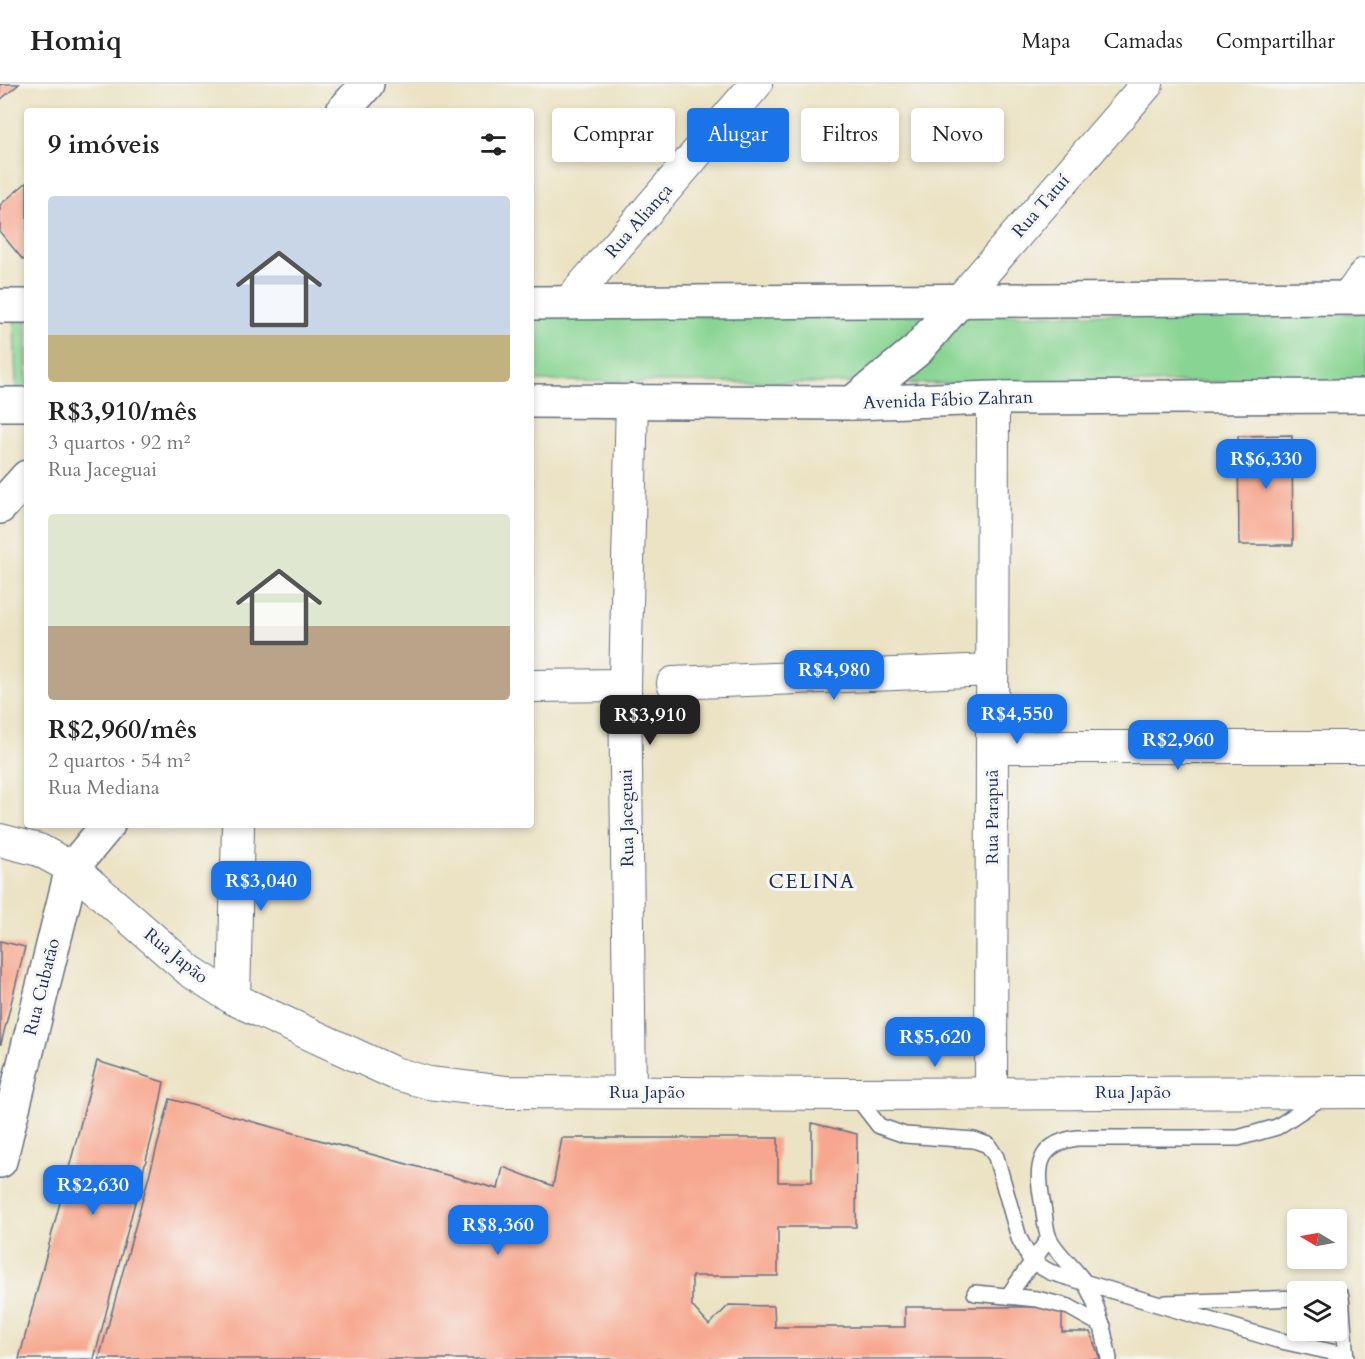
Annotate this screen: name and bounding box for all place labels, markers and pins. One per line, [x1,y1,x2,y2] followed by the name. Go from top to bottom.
[1211,439,1321,490] pin: R$6,330
[779,650,889,701] pin: R$4,980
[962,694,1072,745] pin: R$4,550
[595,695,705,746] pin: R$3,910
[1123,720,1233,771] pin: R$2,960
[206,861,316,912] pin: R$3,040
[880,1017,990,1068] pin: R$5,620
[38,1165,148,1216] pin: R$2,630
[443,1205,553,1256] pin: R$8,360

